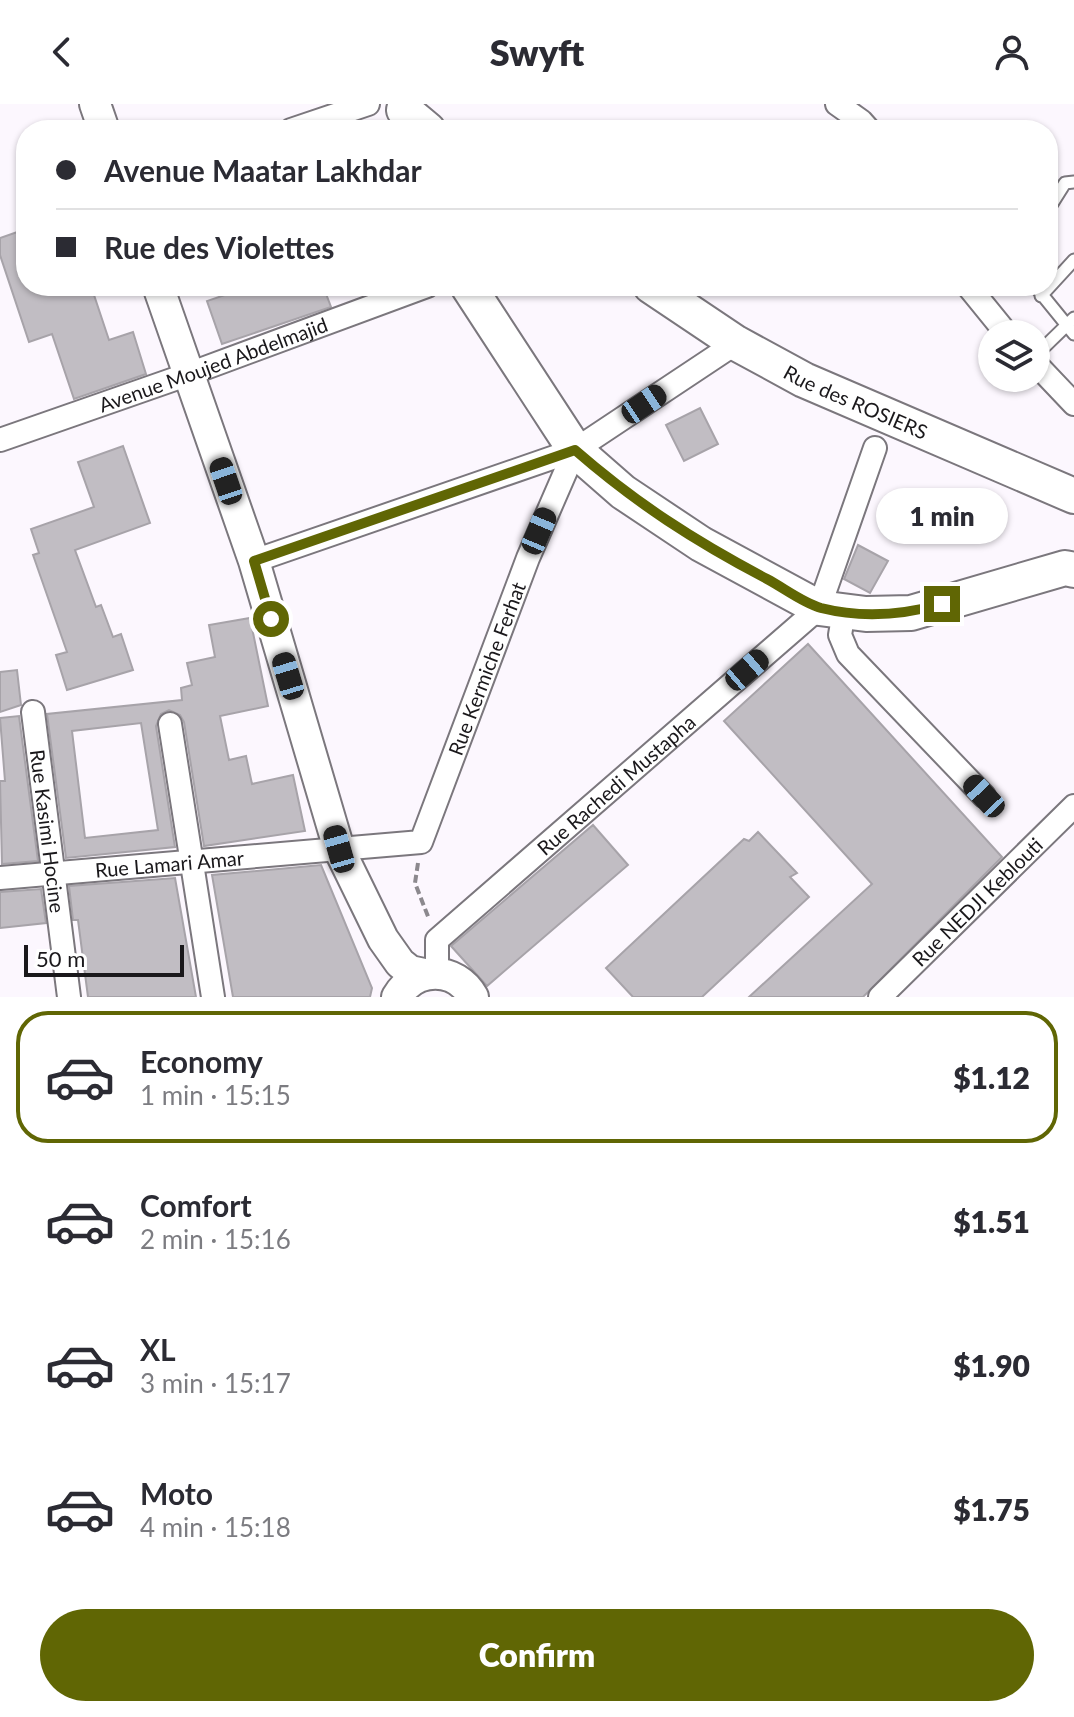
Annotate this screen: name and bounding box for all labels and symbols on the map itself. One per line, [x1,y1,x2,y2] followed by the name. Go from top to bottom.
[95,312,331,417] street label: Avenue Moujed Abdelmajid
[780,359,931,444] street label: Rue des ROSIERS
[617,381,671,427] car
[207,454,245,508] car
[876,488,1008,544] callout: 1 min
[519,504,559,558] car
[443,578,530,759] street label: Rue Kermiche Ferhat
[924,586,960,622] route end
[253,601,289,637] route start
[721,645,773,695] car
[270,650,306,702] car
[532,709,700,860] street label: Rue Rachedi Mustapha
[26,748,70,914] street label: Rue Kasimi Hocine
[959,770,1009,822] car
[321,823,357,875] car
[907,832,1047,971] street label: Rue NEDJI Keblouti
[94,845,246,882] street label: Rue Lamari Amar
[24,941,184,977] scale bar

